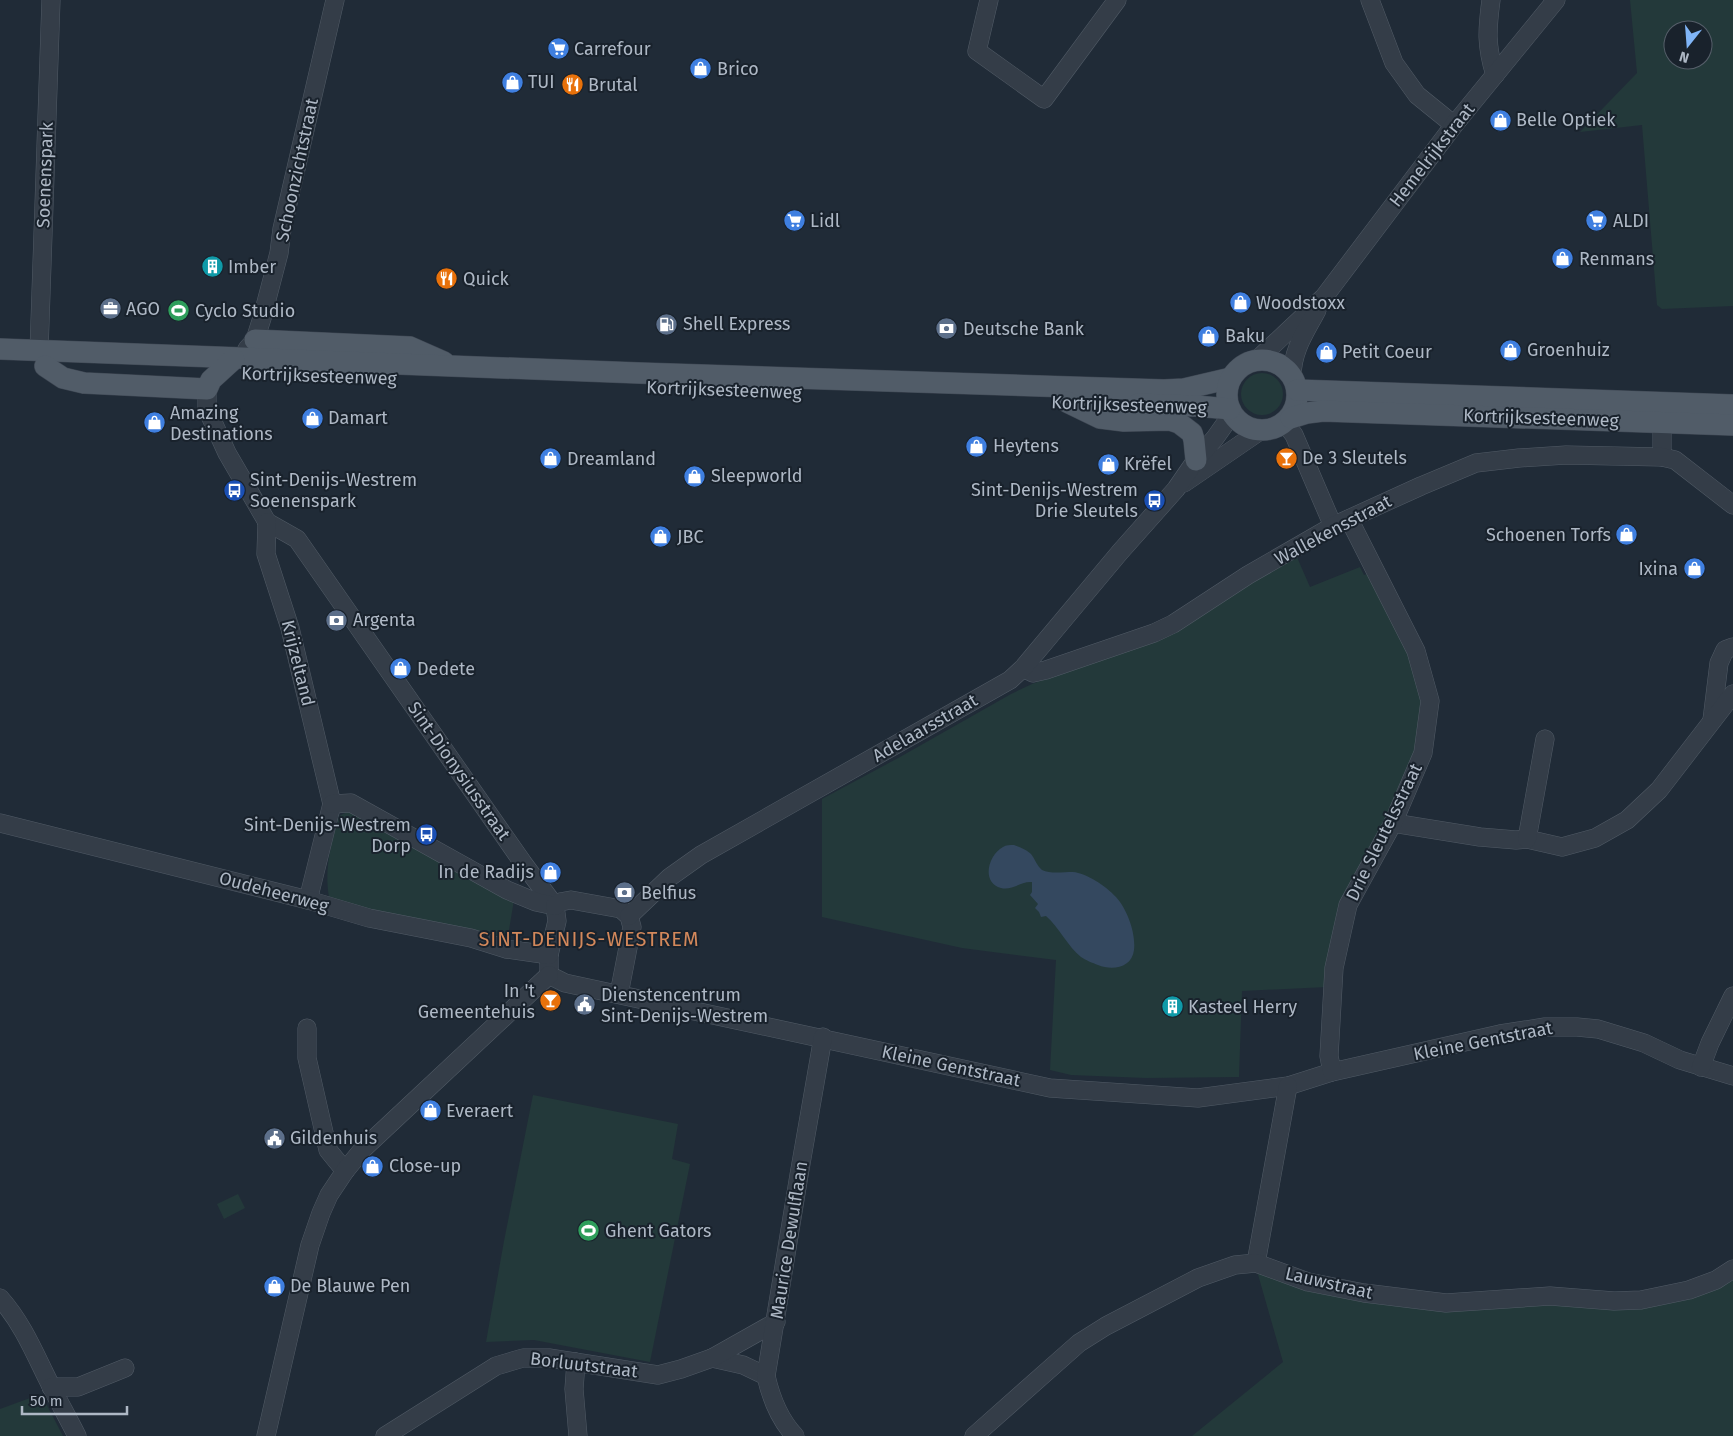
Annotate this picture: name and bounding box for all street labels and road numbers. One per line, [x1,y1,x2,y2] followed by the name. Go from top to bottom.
[271,96,323,244] street label: Schoonzichtstraat
[1385,98,1480,211] street label: Hemelrijkstraat
[32,121,58,228] street label: Soenenspark
[241,362,398,390] street label: Kortrijksesteenweg
[646,376,803,404] street label: Kortrijksesteenweg
[1051,391,1208,419] street label: Kortrijksesteenweg
[1463,404,1620,432] street label: Kortrijksesteenweg
[1271,490,1396,570] street label: Wallekensstraat
[277,618,319,708] street label: Krijzeltand
[869,689,982,767] street label: Adelaarsstraat
[403,697,515,845] street label: Sint-Dionysiusstraat
[1341,759,1427,904] street label: Drie Sleutelsstraat
[217,867,332,917] street label: Oudeheerweg
[1412,1017,1555,1065] street label: Kleine Gentstraat
[880,1041,1023,1092] street label: Kleine Gentstraat
[766,1159,812,1321] street label: Maurice Dewulflaan
[1283,1262,1375,1304] street label: Lauwstraat
[529,1347,640,1383] street label: Borluutstraat

